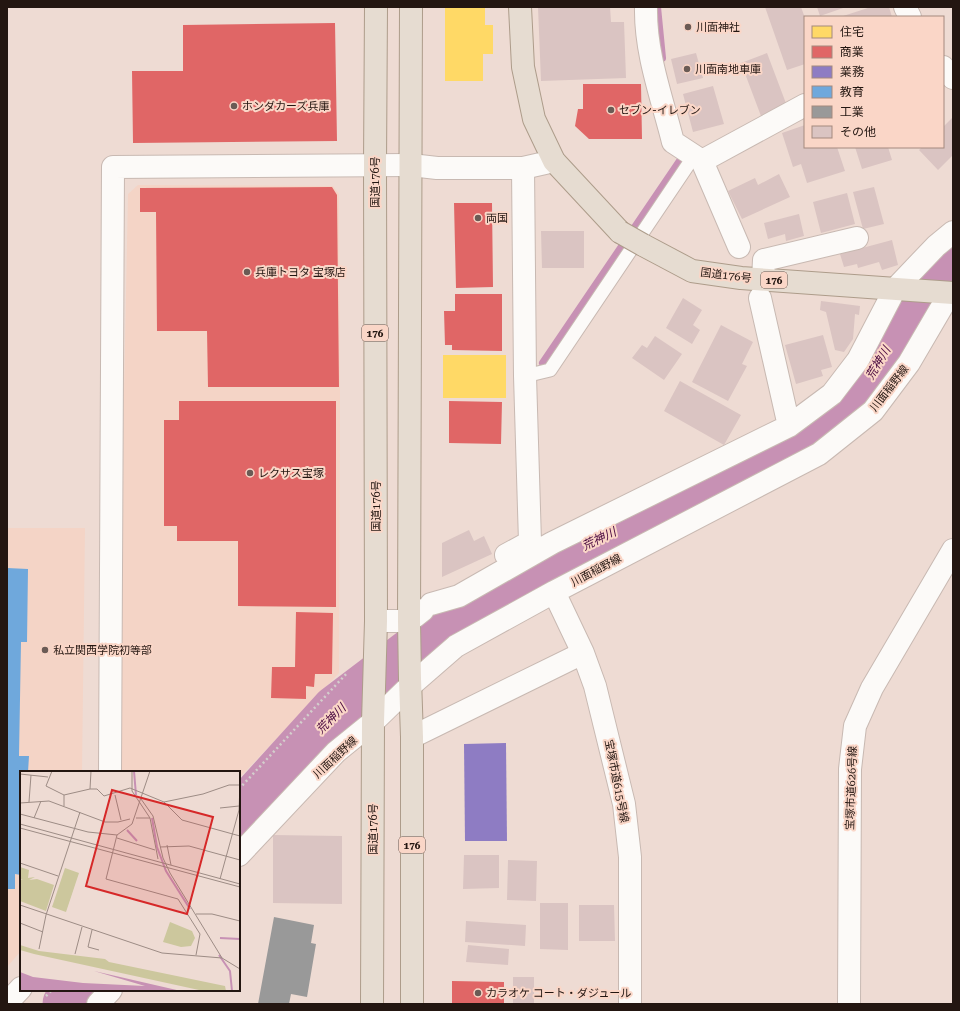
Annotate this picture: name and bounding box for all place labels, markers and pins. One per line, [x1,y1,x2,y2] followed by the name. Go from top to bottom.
[696,21,740,34] place label: 川面神社
[683,22,693,32] marker: 川面神社
[695,63,761,76] place label: 川面南地車庫
[682,64,692,74] marker: 川面南地車庫
[242,100,329,113] place label: ホンダカーズ兵庫
[229,101,239,111] marker: ホンダカーズ兵庫
[619,104,701,117] place label: セブン-イレブン
[606,105,616,115] marker: セブン-イレブン
[486,212,508,225] place label: 両国
[473,213,483,223] marker: 両国
[255,266,346,279] place label: 兵庫トヨタ 宝塚店
[242,267,252,277] marker: 兵庫トヨタ 宝塚店
[258,467,324,480] place label: レクサス宝塚
[245,468,255,478] marker: レクサス宝塚
[53,644,152,657] place label: 私立関西学院初等部
[40,645,50,655] marker: 私立関西学院初等部
[486,987,631,1000] place label: カラオケ コート・ダジュール
[473,988,483,998] marker: カラオケ コート・ダジュール

